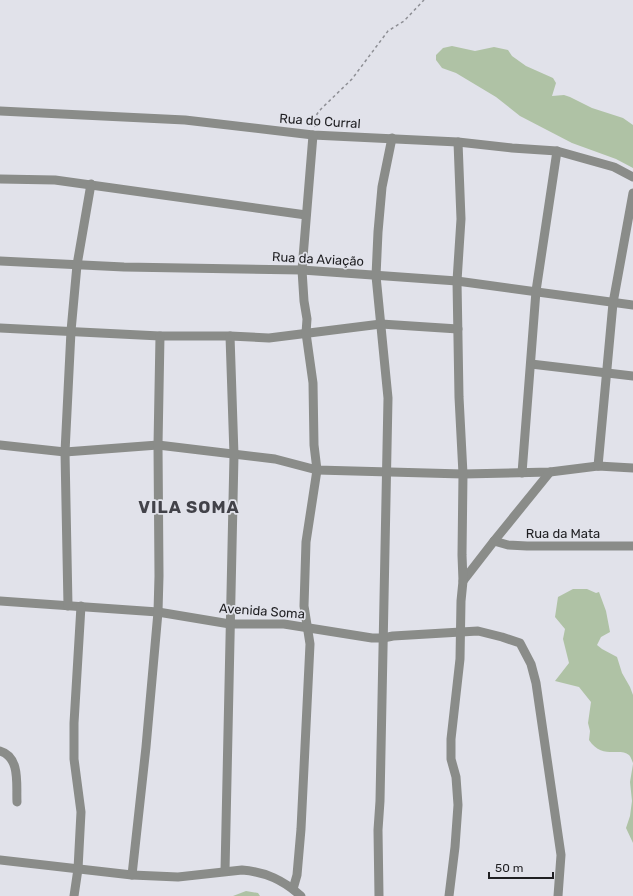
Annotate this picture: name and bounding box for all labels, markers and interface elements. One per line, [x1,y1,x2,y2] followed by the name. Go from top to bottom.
[279,111,361,131] street label: Rua do Curral
[272,249,364,269] street label: Rua da Aviação
[138,497,240,517] district label: VILA SOMA
[526,526,600,541] street label: Rua da Mata
[219,601,305,621] street label: Avenida Soma
[489,854,553,880] scale bar
[495,861,523,875] text: 50 m

